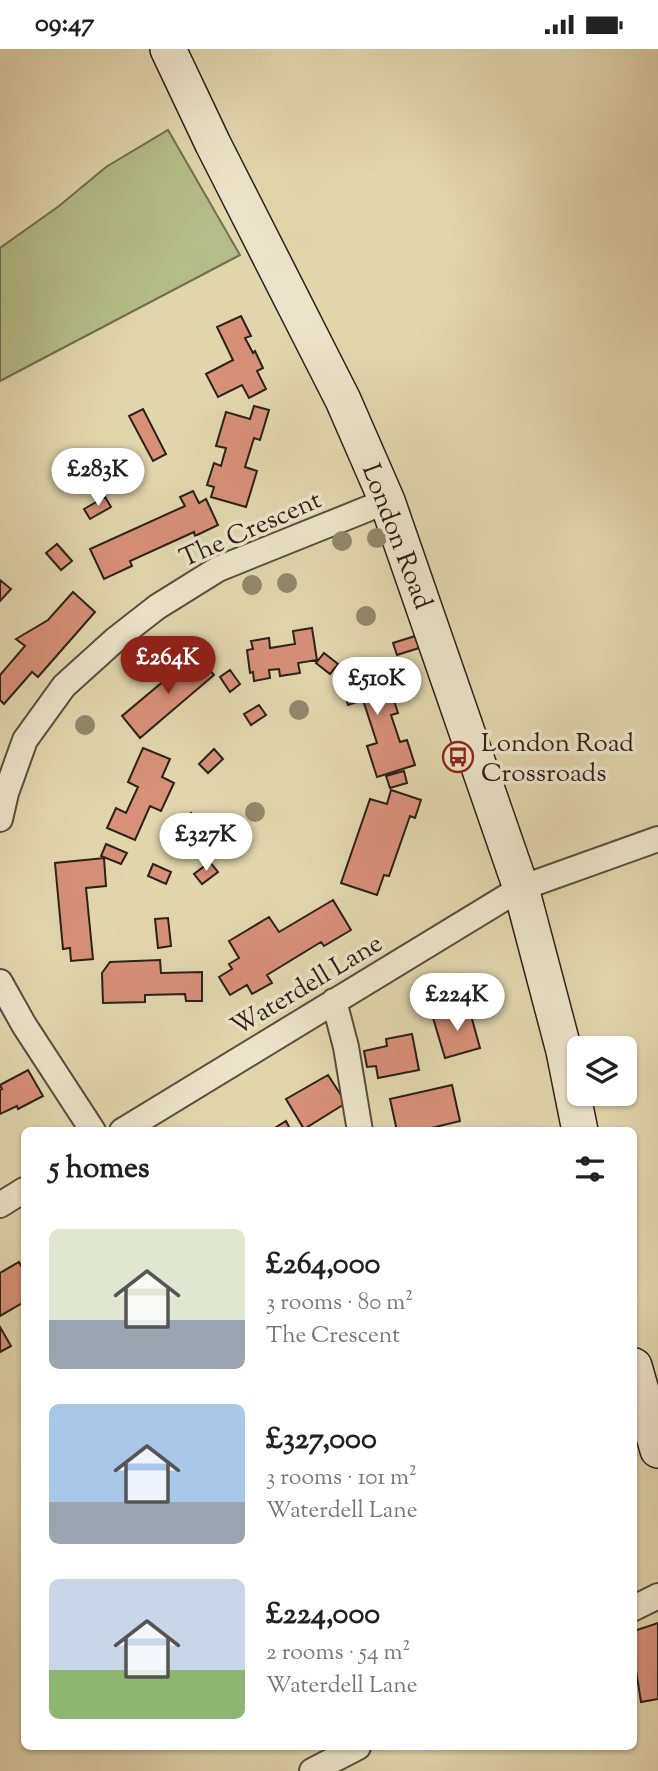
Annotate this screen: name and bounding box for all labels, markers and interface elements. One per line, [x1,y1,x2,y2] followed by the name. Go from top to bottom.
[35,6,94,43] text: 09:47
[49,449,147,508] pin: £283K
[67,454,129,487] text: £283K
[351,459,440,615] street label: London Road
[174,483,328,578] street label: The Crescent
[119,637,217,696] pin: £264K
[137,642,199,675] text: £264K
[328,657,426,717] pin: £510K
[348,663,406,696] text: £510K
[481,726,634,793] place label: London Road Crossroads
[441,740,475,774] bus stop icon: London Road Crossroads
[157,813,255,873] pin: £327K
[175,819,237,852] text: £327K
[224,926,390,1046] street label: Waterdell Lane
[408,974,506,1033] pin: £224K
[426,979,488,1012] text: £224K
[567,1036,637,1106] map controls
[567,1036,637,1106] button: layers
[49,1148,150,1191] text: 5 homes
[571,1150,609,1188] icon: filters
[266,1244,380,1287] text: £264,000
[105,1257,189,1341] icon: home
[266,1287,413,1320] text: 3 rooms · 80 m²
[266,1320,400,1353] text: The Crescent
[266,1419,377,1462] text: £327,000
[105,1432,189,1516] icon: home
[266,1462,417,1495] text: 3 rooms · 101 m²
[266,1495,417,1528] text: Waterdell Lane
[266,1594,380,1637] text: £224,000
[105,1607,189,1691] icon: home
[266,1637,410,1670] text: 2 rooms · 54 m²
[266,1670,417,1703] text: Waterdell Lane

